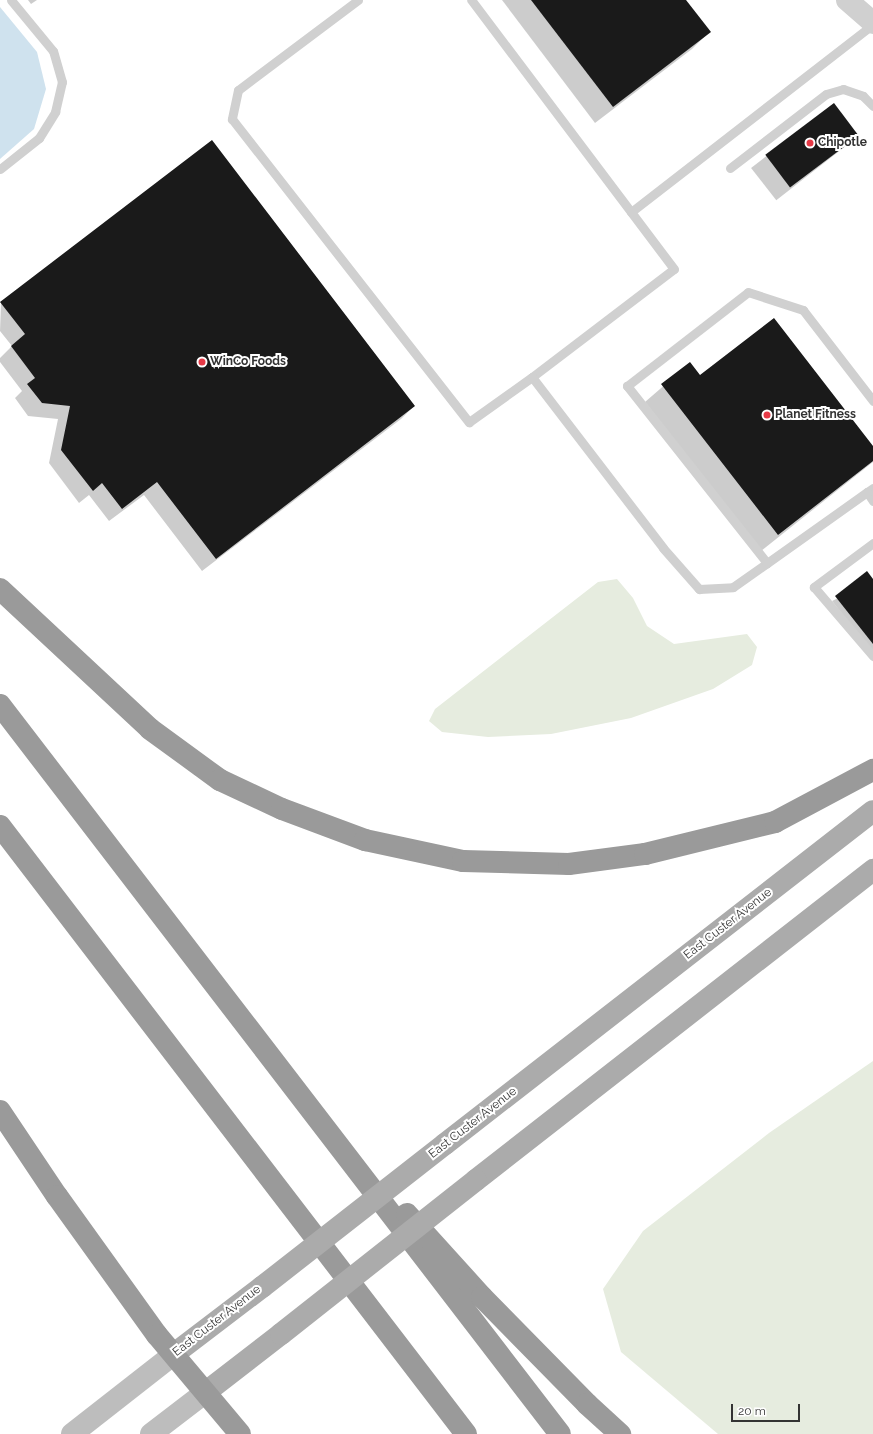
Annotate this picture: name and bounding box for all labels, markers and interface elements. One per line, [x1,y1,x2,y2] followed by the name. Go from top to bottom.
[818,136,867,150] place label: Chipotle
[805,138,815,148] marker: Chipotle
[210,355,286,369] place label: WinCo Foods
[197,357,207,367] marker: WinCo Foods
[775,408,856,422] place label: Planet Fitness
[762,410,772,420] marker: Planet Fitness
[681,885,775,963] street label: East Custer Avenue
[426,1084,520,1162] street label: East Custer Avenue
[170,1282,264,1360] street label: East Custer Avenue
[733,1396,802,1422] scale bar
[738,1404,766,1418] text: 20 m

